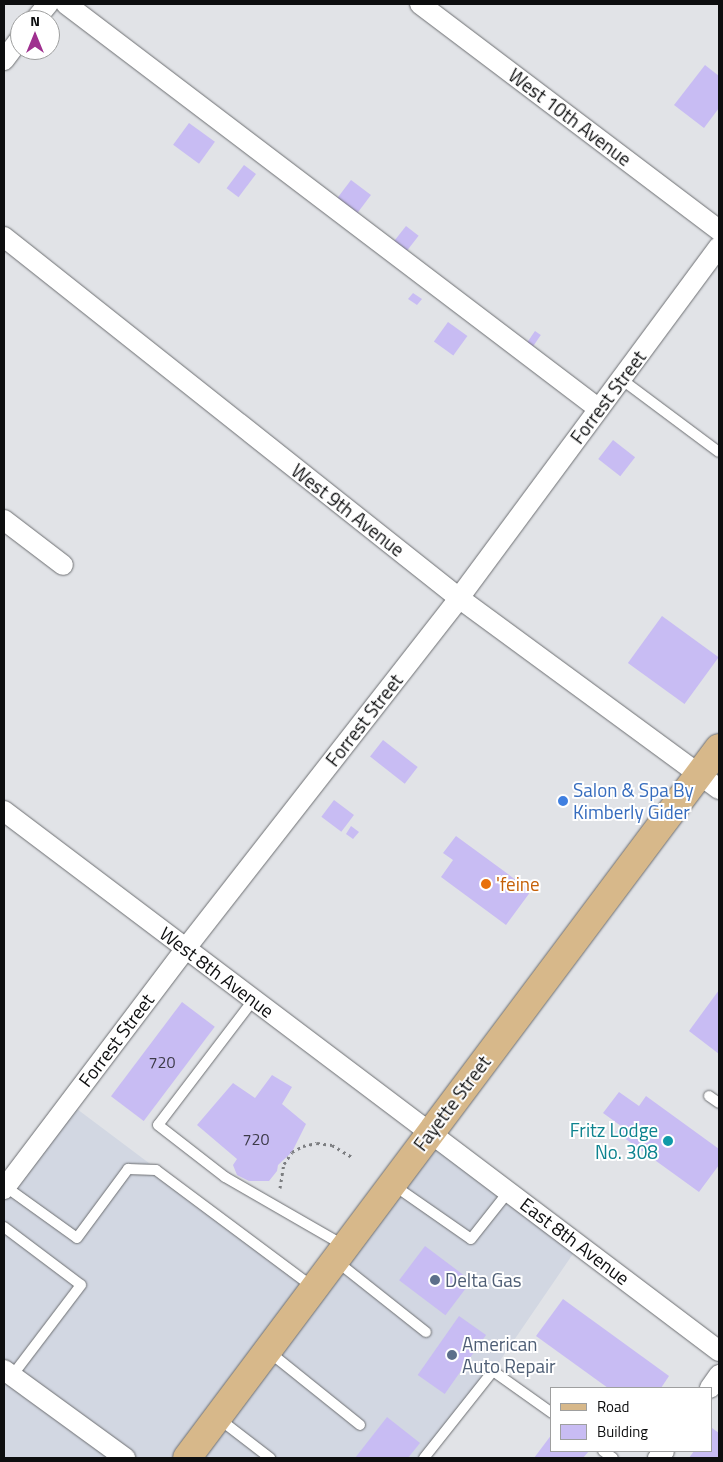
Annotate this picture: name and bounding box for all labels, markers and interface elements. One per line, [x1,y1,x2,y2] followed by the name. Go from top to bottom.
[10,10,60,60] north arrow
[30,10,40,31] text: N
[504,64,636,170] street label: West 10th Avenue
[566,346,650,448] street label: Forrest Street
[287,459,409,561] street label: West 9th Avenue
[321,669,407,771] street label: Forrest Street
[573,779,694,823] place label: Salon & Spa By Kimberly Gider
[557,795,569,807] marker: Salon & Spa By Kimberly Gider
[496,873,540,895] place label: 'feine
[480,878,492,890] marker: 'feine
[155,922,279,1022] street label: West 8th Avenue
[74,989,158,1091] street label: Forrest Street
[409,1051,495,1155] street label: Fayette Street
[149,1052,175,1072] house number: 720
[570,1119,658,1163] place label: Fritz Lodge No. 308
[243,1129,269,1149] house number: 720
[662,1135,674,1147] marker: Fritz Lodge No. 308
[516,1193,634,1289] street label: East 8th Avenue
[445,1269,522,1291] place label: Delta Gas
[429,1274,441,1286] marker: Delta Gas
[462,1333,556,1377] place label: American Auto Repair
[446,1349,458,1361] marker: American Auto Repair
[550,1387,713,1452] legend
[597,1395,629,1418] text: Road
[597,1420,648,1443] text: Building

